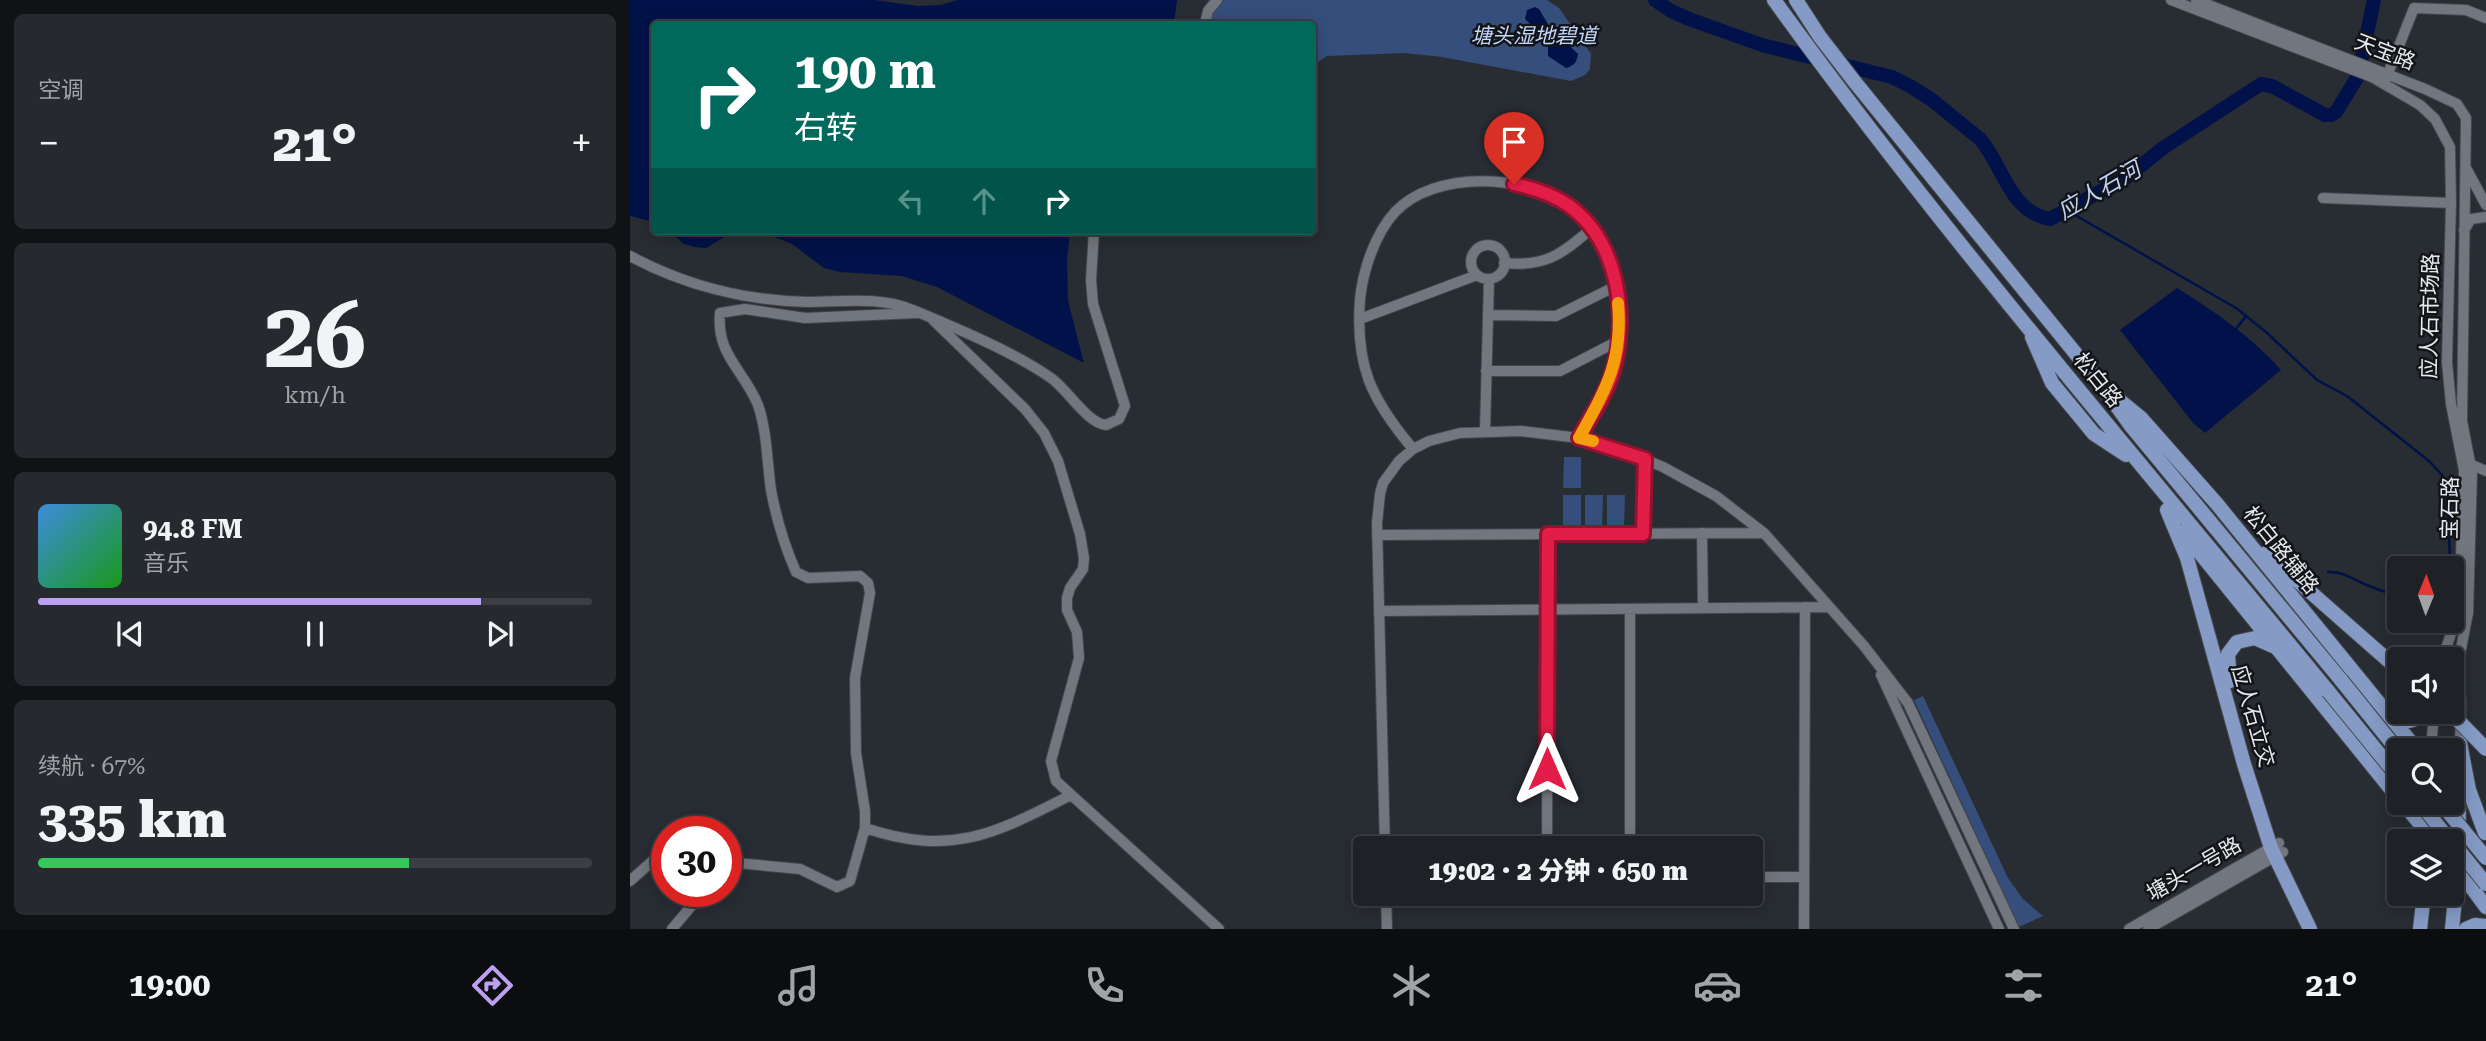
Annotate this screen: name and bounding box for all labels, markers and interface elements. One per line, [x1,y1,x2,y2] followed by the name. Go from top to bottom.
[1471,24,1600,48] park label: 塘头湿地碧道
[2351,30,2419,74] street label: 天宝路
[794,43,936,100] text: 190 m
[679,49,770,140] icon: right
[38,77,84,104] text: 空调
[794,109,858,147] text: 右转
[1484,112,1544,184] pin
[273,113,357,174] text: 21°
[38,121,59,165] text: −
[571,121,592,165] text: +
[1495,123,1533,161] icon: arrive
[2053,154,2149,225] water label: 应人石河
[892,182,930,220] icon: left
[965,182,1003,220] icon: ahead
[1038,182,1076,220] icon: right
[2417,253,2443,379] street label: 应人石市场路
[264,283,366,389] text: 26
[2069,348,2127,412] street label: 松白路
[284,382,346,409] text: km/h
[2437,476,2463,540] street label: 宝石路
[2239,502,2323,598] street label: 松白路辅路
[143,514,243,544] text: 94.8 FM
[143,550,189,577] text: 音乐
[2387,556,2464,634] north arrow
[2387,556,2464,906] map controls
[111,615,149,653] icon: previous
[296,615,334,653] icon: pause
[481,615,519,653] icon: next
[2387,647,2464,724] button: sound
[2227,662,2279,770] street label: 应人石立交
[1510,732,1584,806] position arrow
[2387,738,2464,815] button: search
[38,753,145,780] text: 续航 · 67%
[38,789,226,850] text: 335 km
[651,816,742,907] speed limit sign: 30
[2387,829,2464,906] button: layers
[2143,832,2245,906] street label: 塘头一号路
[1428,856,1688,886] text: 19:02 · 2 分钟 · 650 m
[468,961,517,1010] icon: directions
[774,961,823,1010] icon: music
[1080,961,1129,1010] icon: phone
[1387,961,1436,1010] icon: climate
[1693,961,1742,1010] icon: car
[1999,961,2048,1010] icon: filters
[129,966,210,1004] text: 19:00
[2306,966,2357,1004] text: 21°

